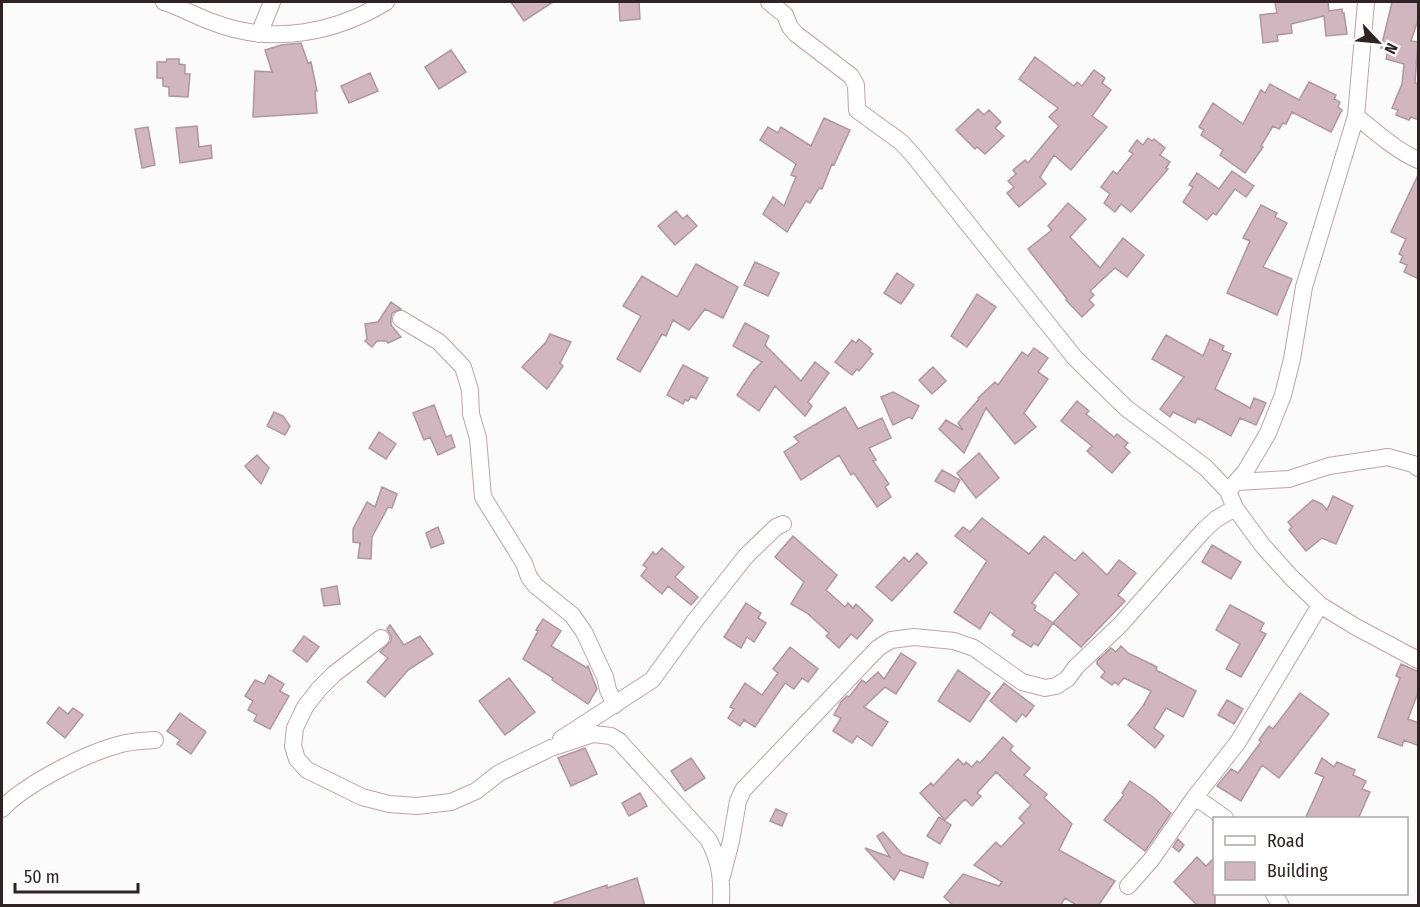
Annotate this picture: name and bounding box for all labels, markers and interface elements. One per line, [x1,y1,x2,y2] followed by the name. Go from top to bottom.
[1348,12,1408,72] north arrow
[1380,40,1402,57] text: N
[1213,817,1408,895] legend
[1267,830,1304,852] text: Road
[15,856,138,894] scale bar
[1267,860,1328,882] text: Building
[24,866,60,888] text: 50 m

